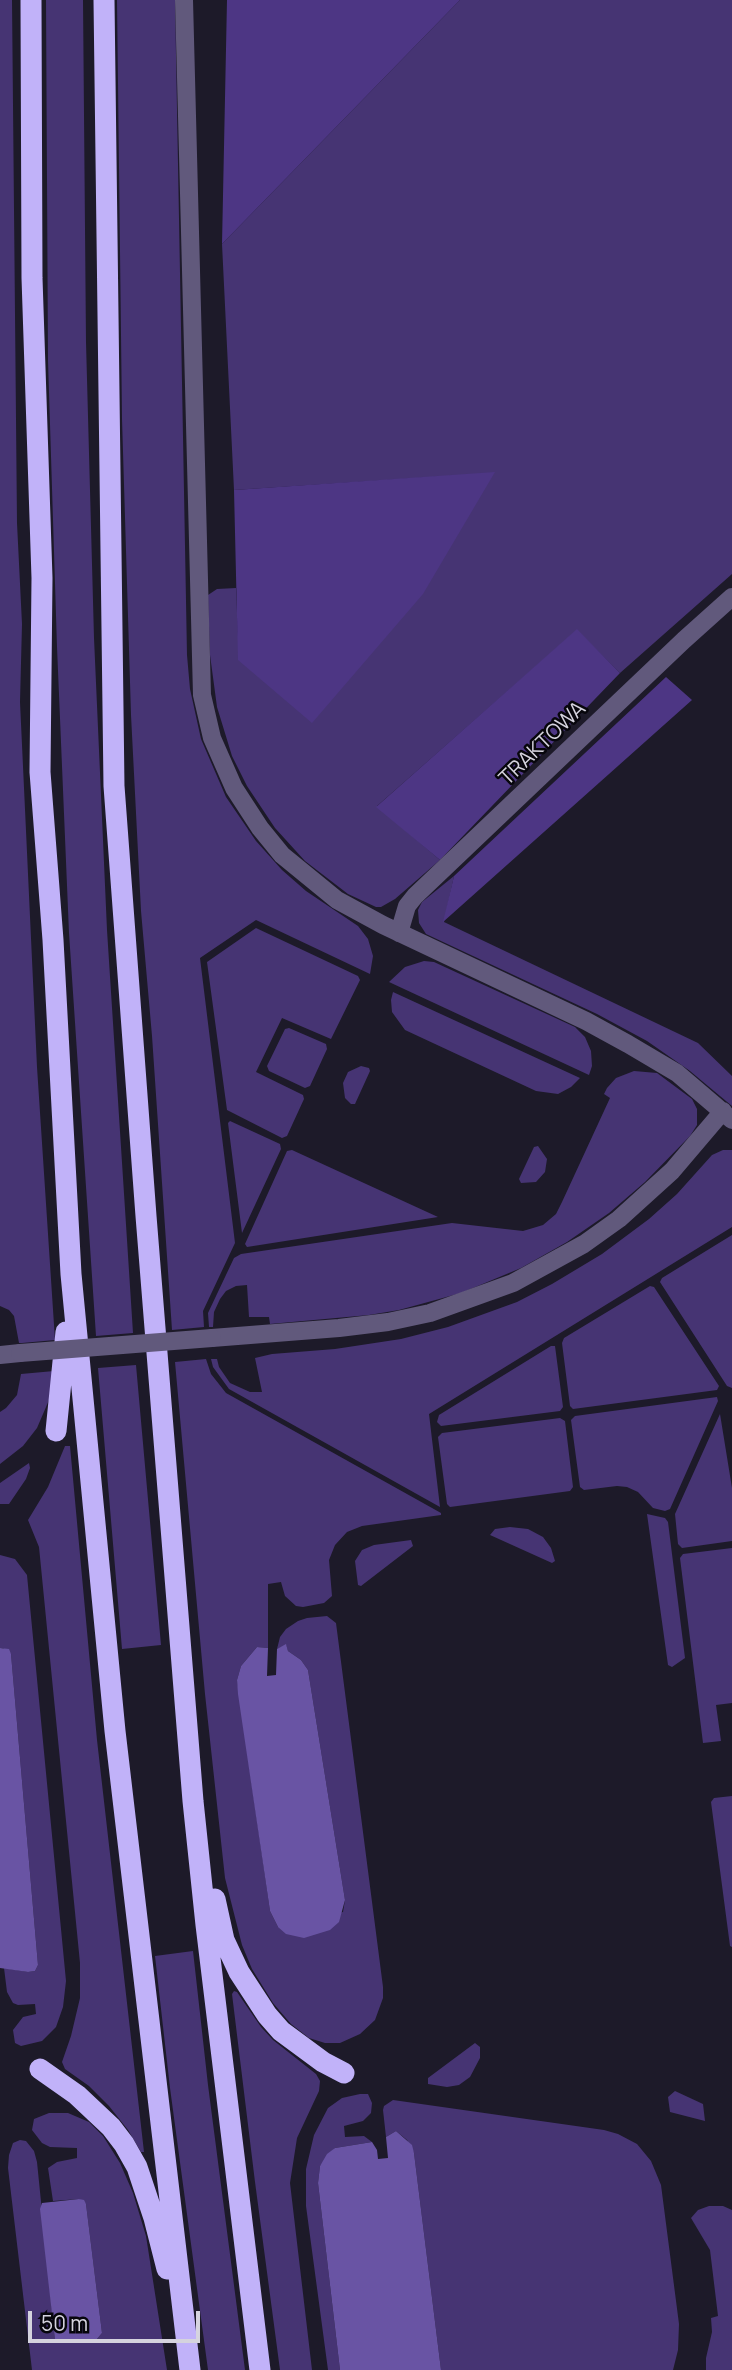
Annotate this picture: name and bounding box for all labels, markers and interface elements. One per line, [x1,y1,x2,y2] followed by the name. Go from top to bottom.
[495,697,591,791] street label: TRAKTOWA
[32,2296,203,2340] scale bar
[41,2309,88,2337] text: 50 m

